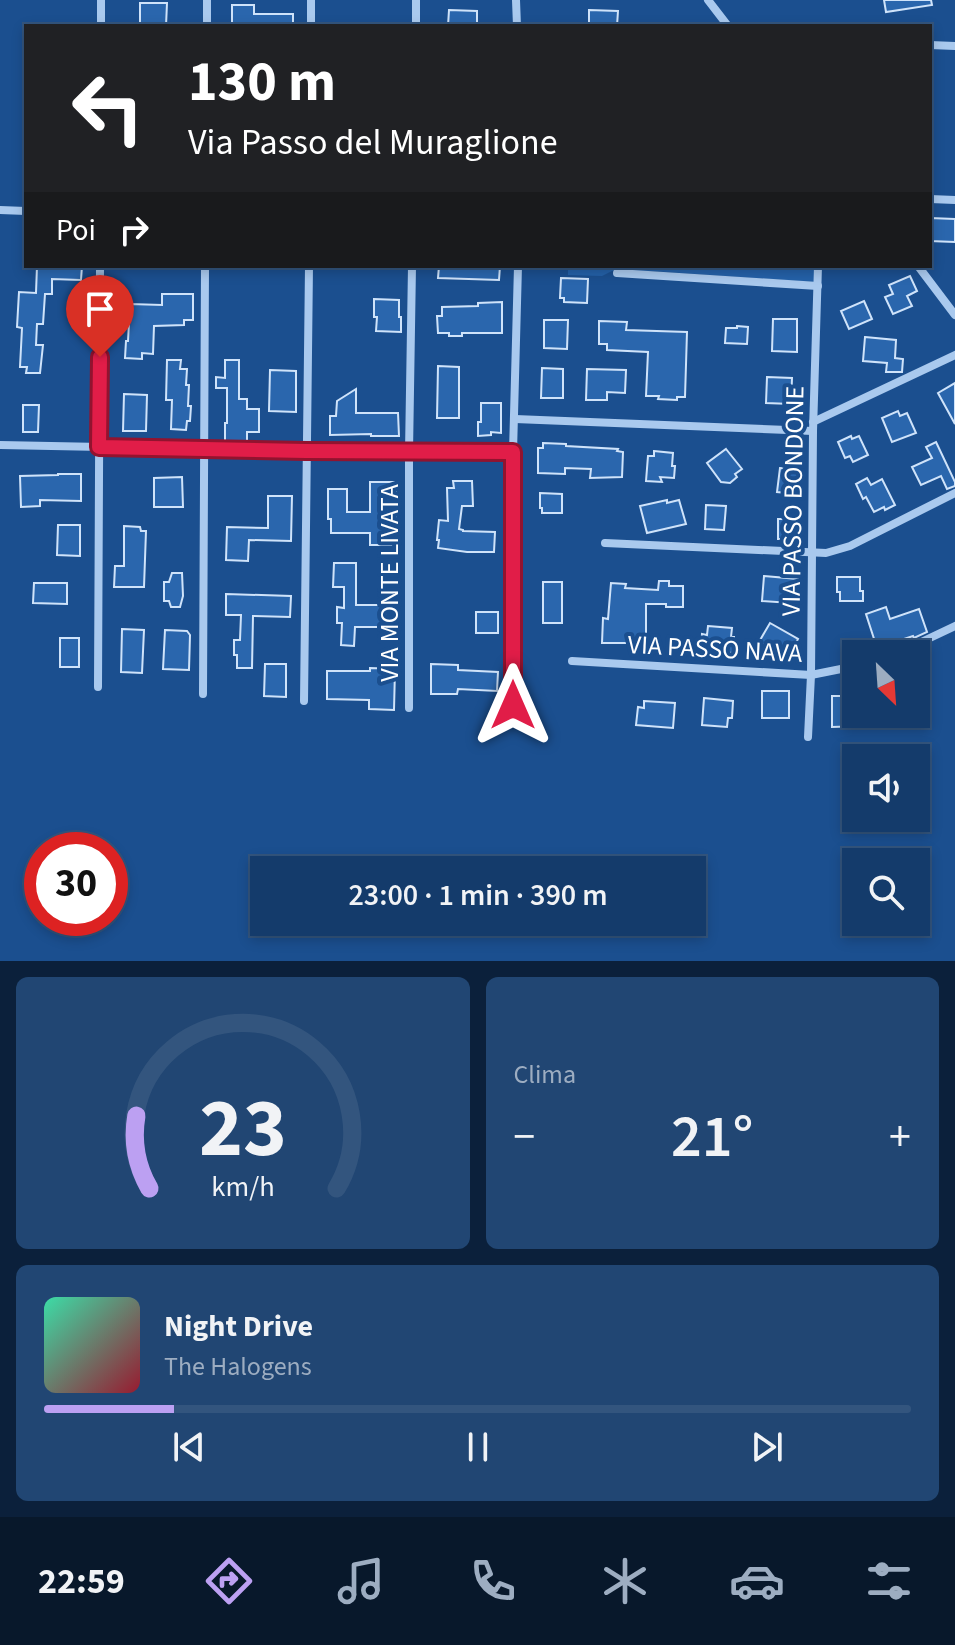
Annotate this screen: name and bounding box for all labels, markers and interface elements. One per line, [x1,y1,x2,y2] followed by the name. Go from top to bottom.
[188,43,336,122] text: 130 m
[56,56,160,160] icon: left
[188,117,558,168] text: Via Passo del Muraglione
[112,208,156,252] icon: right
[56,209,96,252] text: Poi
[66,275,134,357] pin
[78,287,122,331] icon: arrive
[772,386,814,616] street label: VIA PASSO BONDONE
[371,483,408,682] street label: VIA MONTE LIVATA
[627,626,804,672] street label: VIA PASSO NAVA
[842,640,930,728] north arrow
[842,640,930,936] map controls
[471,663,555,747] position arrow
[842,744,930,832] button: sound
[24,832,128,936] speed limit sign: 30
[842,848,930,936] button: search
[348,874,608,917] text: 23:00 · 1 min · 390 m
[514,1056,576,1093] text: Clima
[199,1070,287,1188] text: 23
[671,1095,753,1180] text: 21°
[514,1106,535,1169] text: −
[889,1106,911,1169] text: +
[211,1167,274,1207] text: km/h
[164,1305,313,1348] text: Night Drive
[164,1348,312,1385] text: The Halogens
[167,1425,211,1469] icon: previous
[456,1425,500,1469] icon: pause
[745,1425,789,1469] icon: next
[201,1553,257,1609] icon: directions
[333,1553,389,1609] icon: music
[465,1553,521,1609] icon: phone
[597,1553,653,1609] icon: climate
[729,1553,785,1609] icon: car
[861,1553,917,1609] icon: filters
[38,1556,125,1607] text: 22:59

